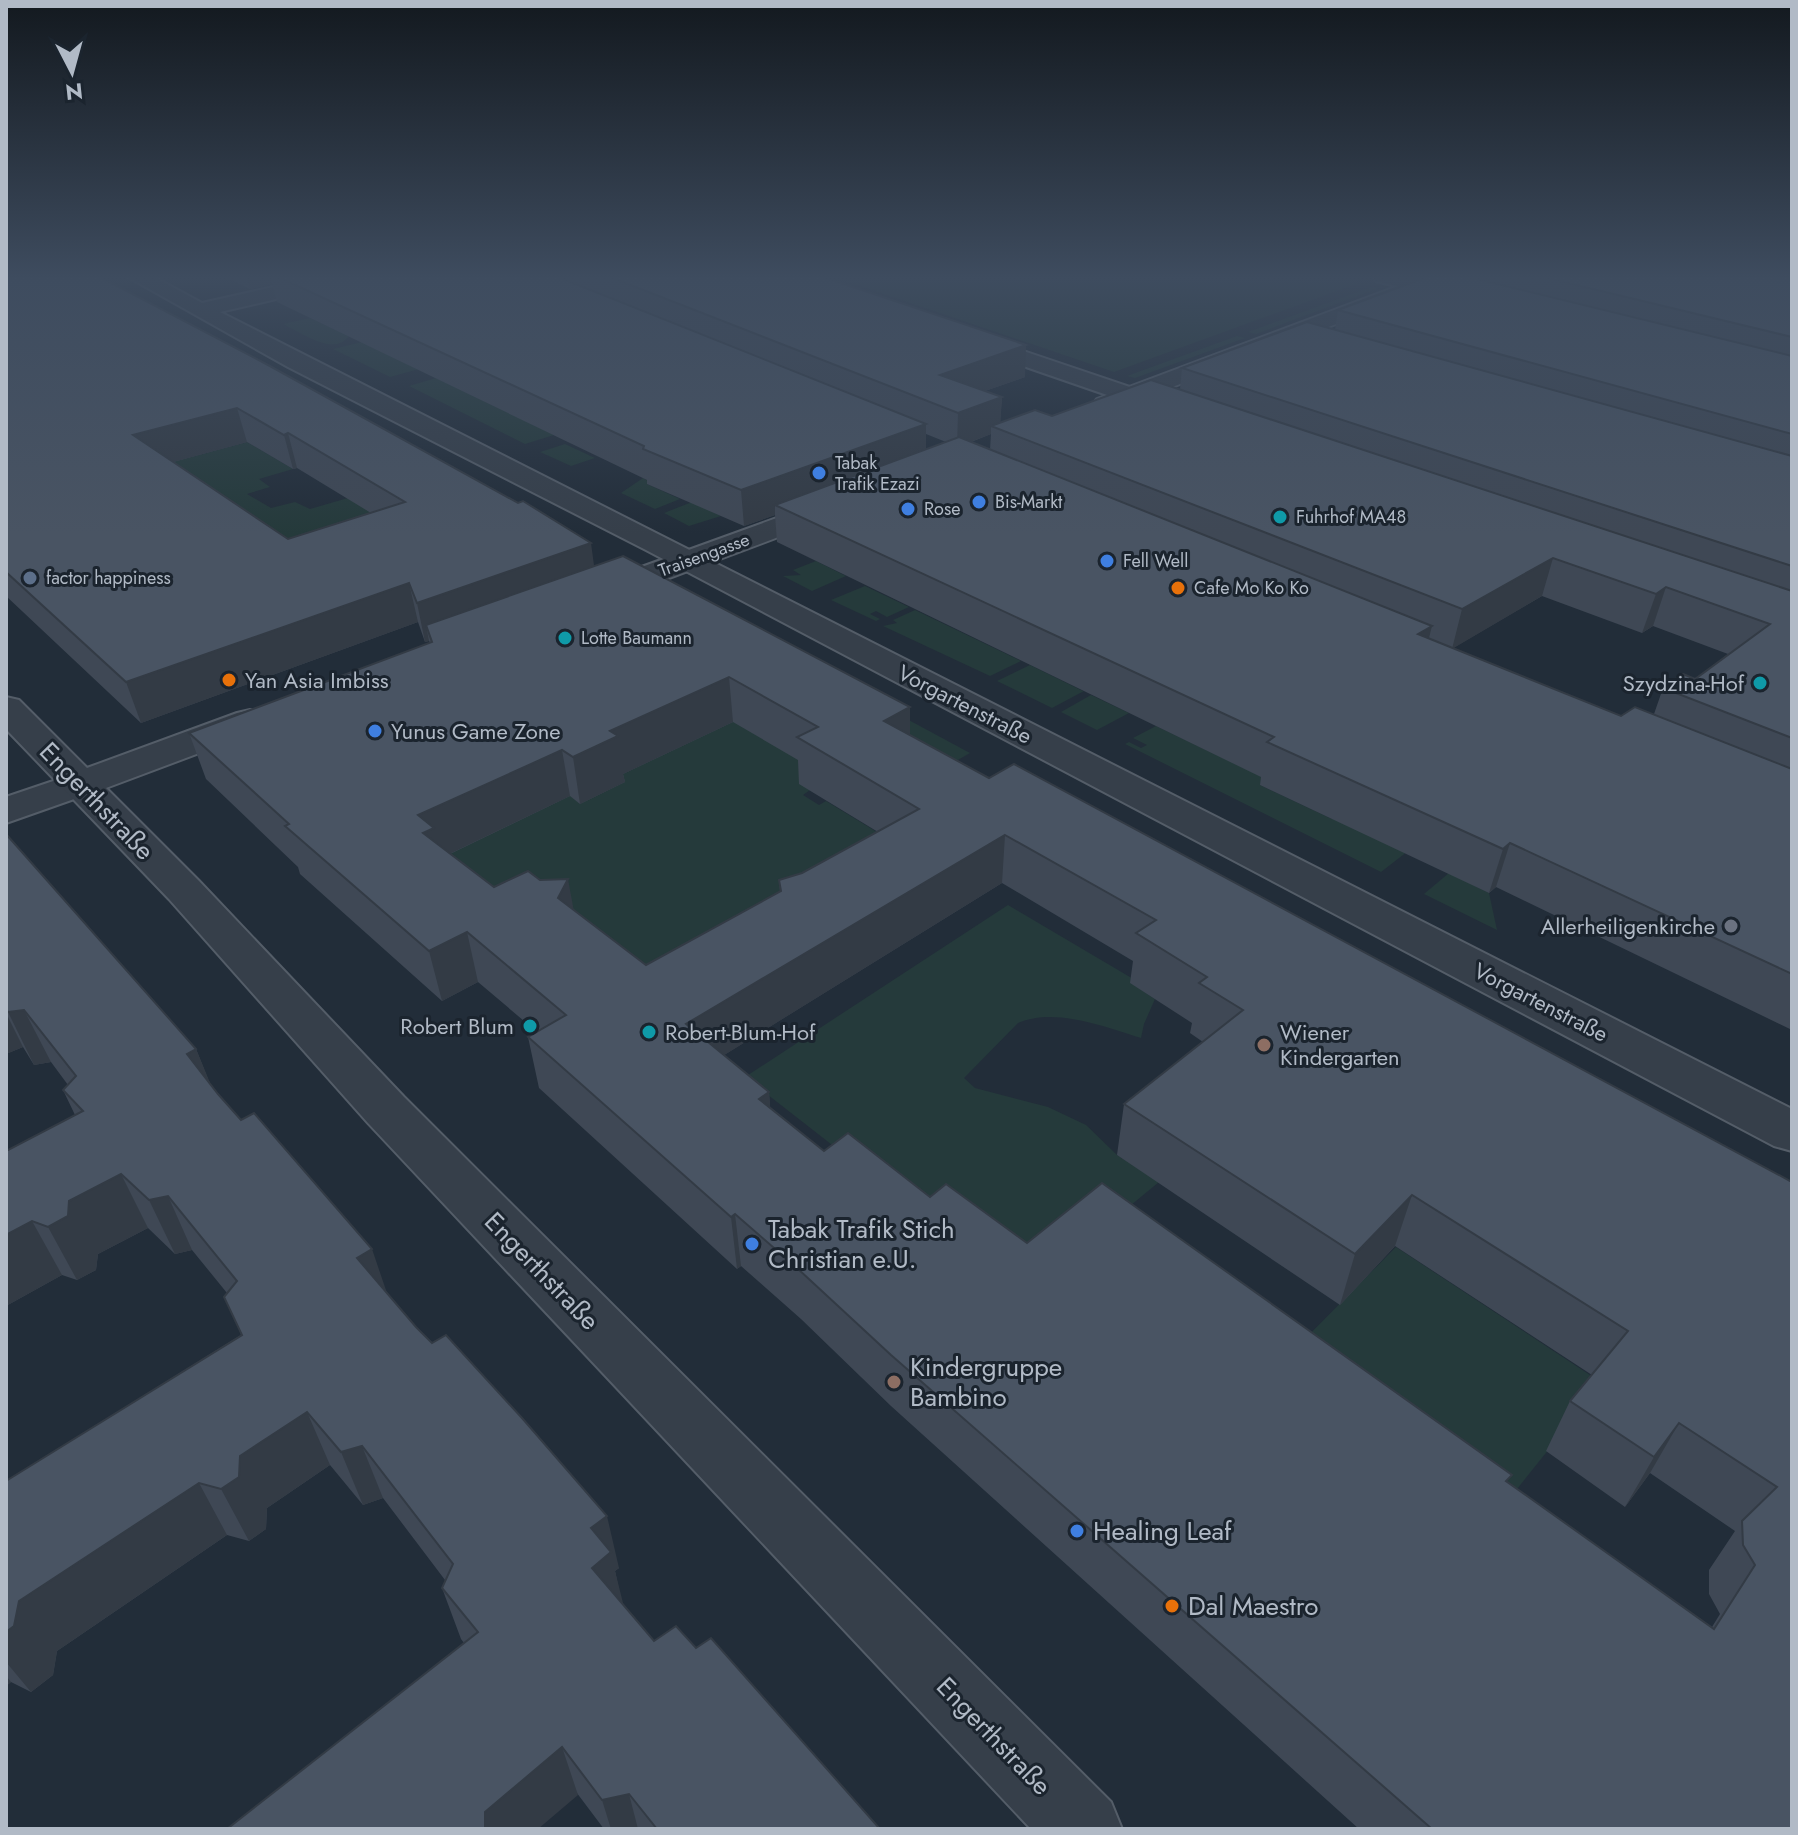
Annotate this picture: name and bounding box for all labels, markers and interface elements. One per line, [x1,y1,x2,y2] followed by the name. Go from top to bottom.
[32,32,112,112] north arrow
[64,75,84,109] text: N
[835,450,920,497] place label: Tabak Trafik Ezazi
[810,464,828,482] marker: Tabak Trafik Ezazi
[995,489,1063,515] place label: Bis-Markt
[970,493,988,511] marker: Bis-Markt
[924,496,960,522] place label: Rose
[899,500,917,518] marker: Rose
[1296,504,1406,530] place label: Fuhrhof MA48
[1271,508,1289,526] marker: Fuhrhof MA48
[655,527,753,583] street label: Traisengasse
[1123,548,1188,574] place label: Fell Well
[1098,552,1116,570] marker: Fell Well
[46,565,171,591] place label: factor happiness
[21,569,39,587] marker: factor happiness
[1194,575,1309,601] place label: Cafe Mo Ko Ko
[1169,579,1187,597] marker: Cafe Mo Ko Ko
[581,625,692,651] place label: Lotte Baumann
[556,629,574,647] marker: Lotte Baumann
[892,656,1038,752] street label: Vorgartenstraße
[245,664,389,696] place label: Yan Asia Imbiss
[1623,667,1745,699] place label: Szydzina-Hof
[220,671,238,689] marker: Yan Asia Imbiss
[1751,674,1769,692] marker: Szydzina-Hof
[391,715,561,747] place label: Yunus Game Zone
[366,722,384,740] marker: Yunus Game Zone
[31,733,163,869] street label: Engerthstraße
[1541,910,1715,942] place label: Allerheiligenkirche
[1722,917,1740,935] marker: Allerheiligenkirche
[1468,954,1614,1050] street label: Vorgartenstraße
[400,1010,514,1042] place label: Robert Blum
[665,1016,816,1048] place label: Robert-Blum-Hof
[1280,1016,1400,1073] place label: Wiener Kindergarten
[521,1017,539,1035] marker: Robert Blum
[640,1023,658,1041] marker: Robert-Blum-Hof
[1255,1036,1273,1054] marker: Wiener Kindergarten
[476,1203,608,1339] street label: Engerthstraße
[768,1210,955,1278] place label: Tabak Trafik Stich Christian e.U.
[743,1235,761,1253] marker: Tabak Trafik Stich Christian e.U.
[910,1348,1062,1416] place label: Kindergruppe Bambino
[885,1373,903,1391] marker: Kindergruppe Bambino
[1093,1512,1232,1550] place label: Healing Leaf
[1068,1522,1086,1540] marker: Healing Leaf
[1188,1587,1318,1625] place label: Dal Maestro
[1163,1597,1181,1615] marker: Dal Maestro
[928,1668,1060,1804] street label: Engerthstraße

